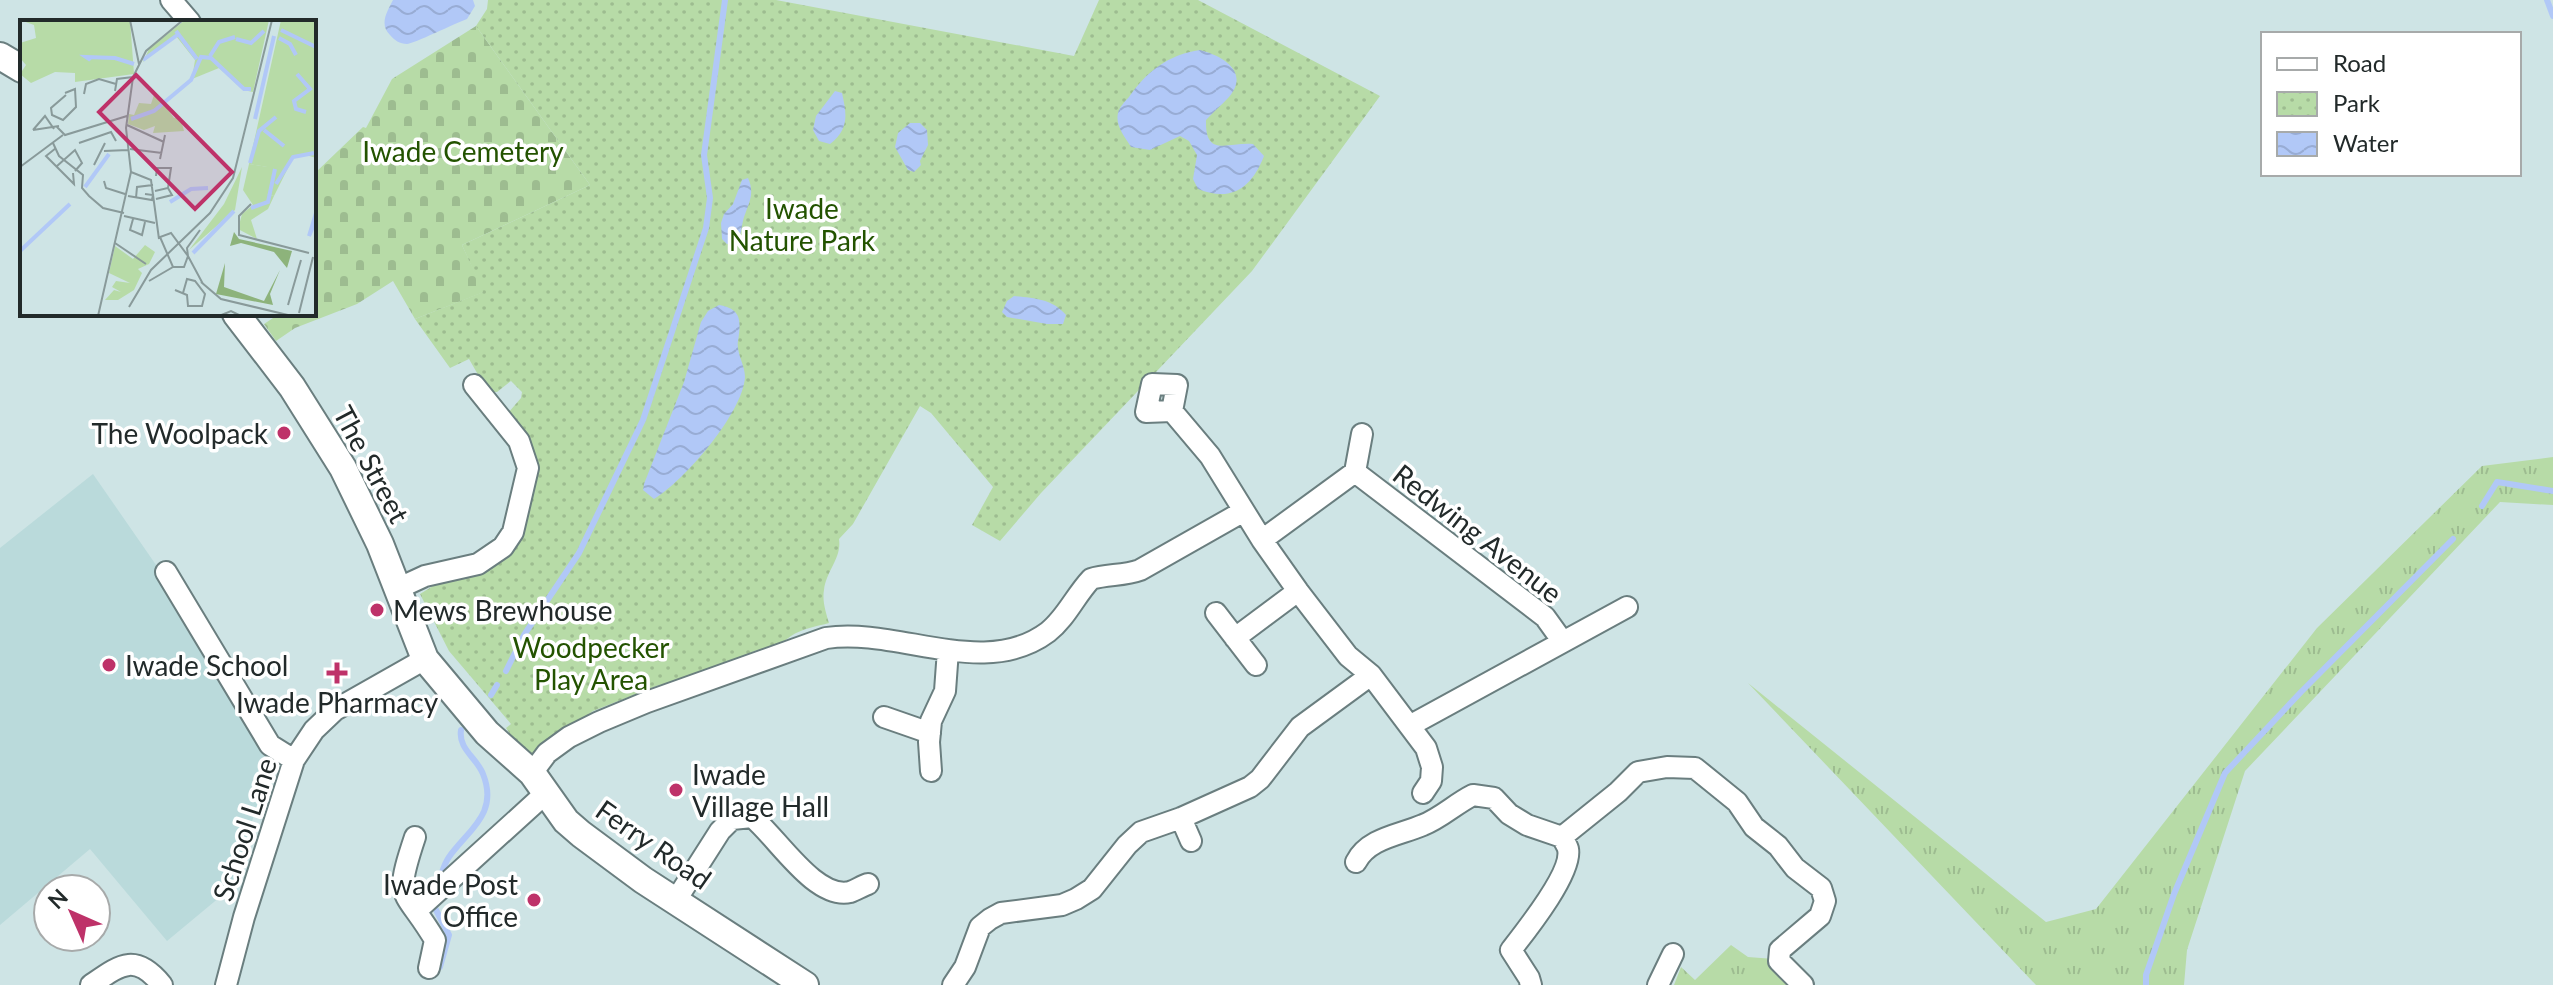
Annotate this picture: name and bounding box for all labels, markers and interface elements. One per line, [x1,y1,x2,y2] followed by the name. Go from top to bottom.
[20,20,316,316] inset map
[2261,32,2521,176] legend
[2333,48,2386,77] text: Road
[2333,88,2381,117] text: Park
[2333,128,2398,157] text: Water
[362,134,564,168] park label: Iwade Cemetery
[729,191,876,257] park label: Iwade Nature Park
[327,400,417,528] street label: The Street
[92,416,269,450] place label: The Woolpack
[275,424,293,442] marker: The Woolpack
[1387,457,1569,609] street label: Redwing Avenue
[393,593,612,627] place label: Mews Brewhouse
[368,601,386,619] marker: Mews Brewhouse
[512,630,670,696] park label: Woodpecker Play Area
[125,648,288,682] place label: Iwade School
[100,656,118,674] marker: Iwade School
[328,664,346,682] marker: Iwade Pharmacy
[236,685,439,719] place label: Iwade Pharmacy
[205,753,283,905] street label: School Lane
[692,757,829,823] place label: Iwade Village Hall
[667,781,685,799] marker: Iwade Village Hall
[590,792,718,896] street label: Ferry Road
[383,867,518,933] place label: Iwade Post Office
[32,873,112,953] north arrow
[42,883,73,914] text: N
[525,891,543,909] marker: Iwade Post Office

